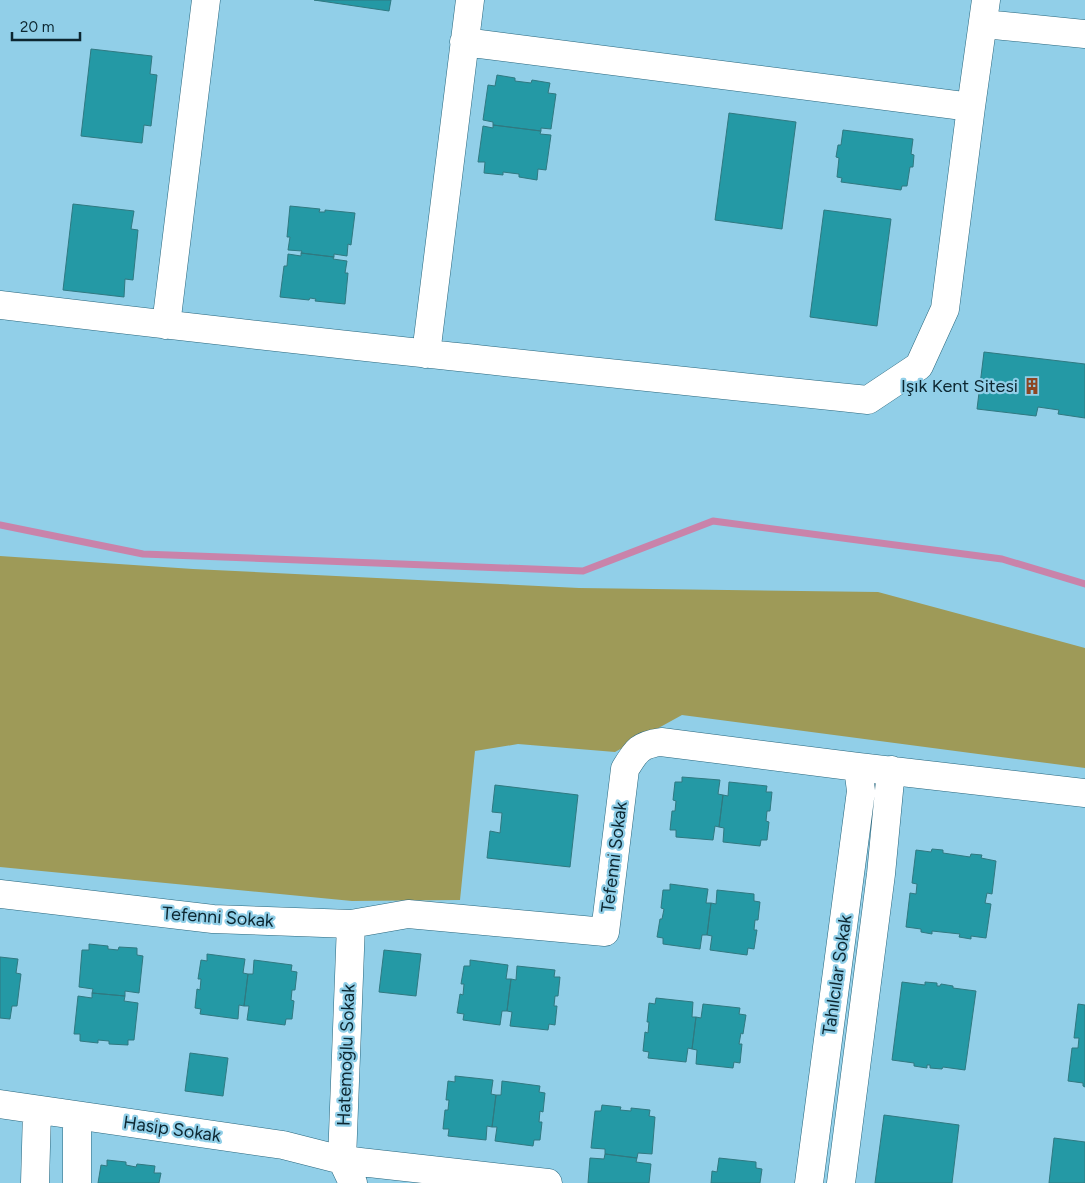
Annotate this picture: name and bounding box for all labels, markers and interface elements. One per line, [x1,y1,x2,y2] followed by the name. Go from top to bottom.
[12,10,80,42] scale bar
[20,18,54,36] text: 20 m
[901,375,1018,397] place label: Işık Kent Sitesi
[1022,376,1042,396] building icon: Işık Kent Sitesi
[596,800,632,914] street label: Tefenni Sokak
[162,902,275,932] street label: Tefenni Sokak
[818,913,856,1037] street label: Tahılcılar Sokak
[333,983,359,1126] street label: Hatemoğlu Sokak
[122,1111,222,1147] street label: Hasip Sokak

